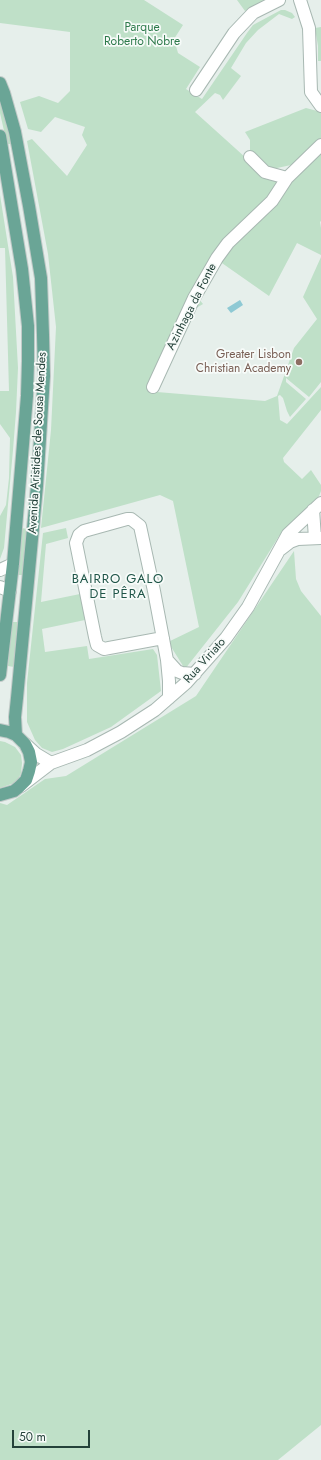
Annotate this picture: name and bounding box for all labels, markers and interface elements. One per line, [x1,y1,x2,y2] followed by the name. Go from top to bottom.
[104,21,180,49] park label: Parque Roberto Nobre
[164,261,220,353] street label: Azinhaga da Fonte
[196,348,291,376] place label: Greater Lisbon Christian Academy
[26,352,50,534] street label: Avenida Aristides de Sousa Mendes
[294,357,304,367] marker: Greater Lisbon Christian Academy
[72,572,164,603] district label: BAIRRO GALO DE PÊRA
[181,635,229,687] street label: Rua Viriato
[14,1422,92,1448] scale bar
[19,1428,46,1446] text: 50 m

